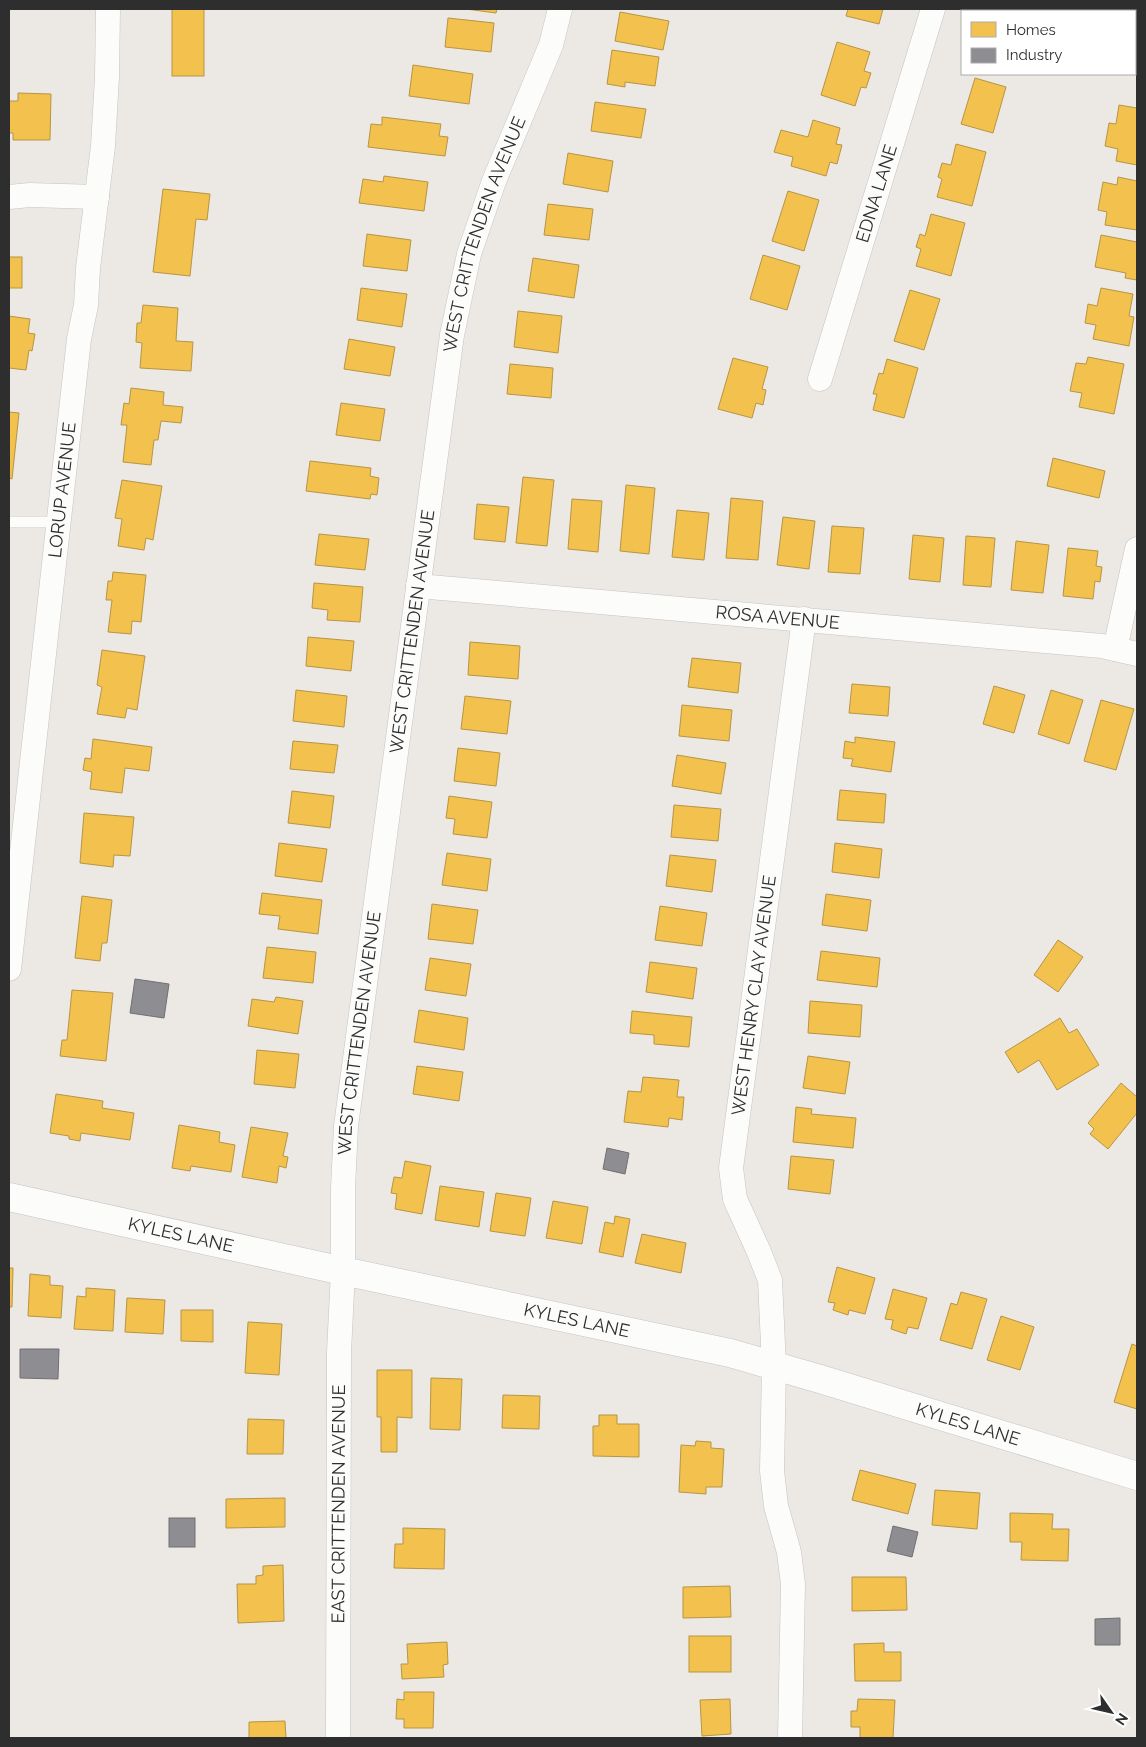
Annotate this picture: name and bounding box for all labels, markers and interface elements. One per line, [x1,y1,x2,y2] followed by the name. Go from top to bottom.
[961,10,1136,75] legend
[1006,21,1056,39] text: Homes
[1006,46,1062,64] text: Industry
[439,113,530,353] street label: WEST CRITTENDEN AVENUE
[851,142,901,245] street label: EDNA LANE
[44,421,80,559] street label: LORUP AVENUE
[385,508,438,755] street label: WEST CRITTENDEN AVENUE
[715,601,841,633] street label: ROSA AVENUE
[727,874,780,1117] street label: WEST HENRY CLAY AVENUE
[334,910,385,1155] street label: WEST CRITTENDEN AVENUE
[126,1213,236,1256] street label: KYLES LANE
[522,1299,632,1341] street label: KYLES LANE
[327,1384,349,1623] street label: EAST CRITTENDEN AVENUE
[913,1398,1023,1450] street label: KYLES LANE
[1086,1687,1136,1737] north arrow
[1112,1710,1131,1728] text: N

